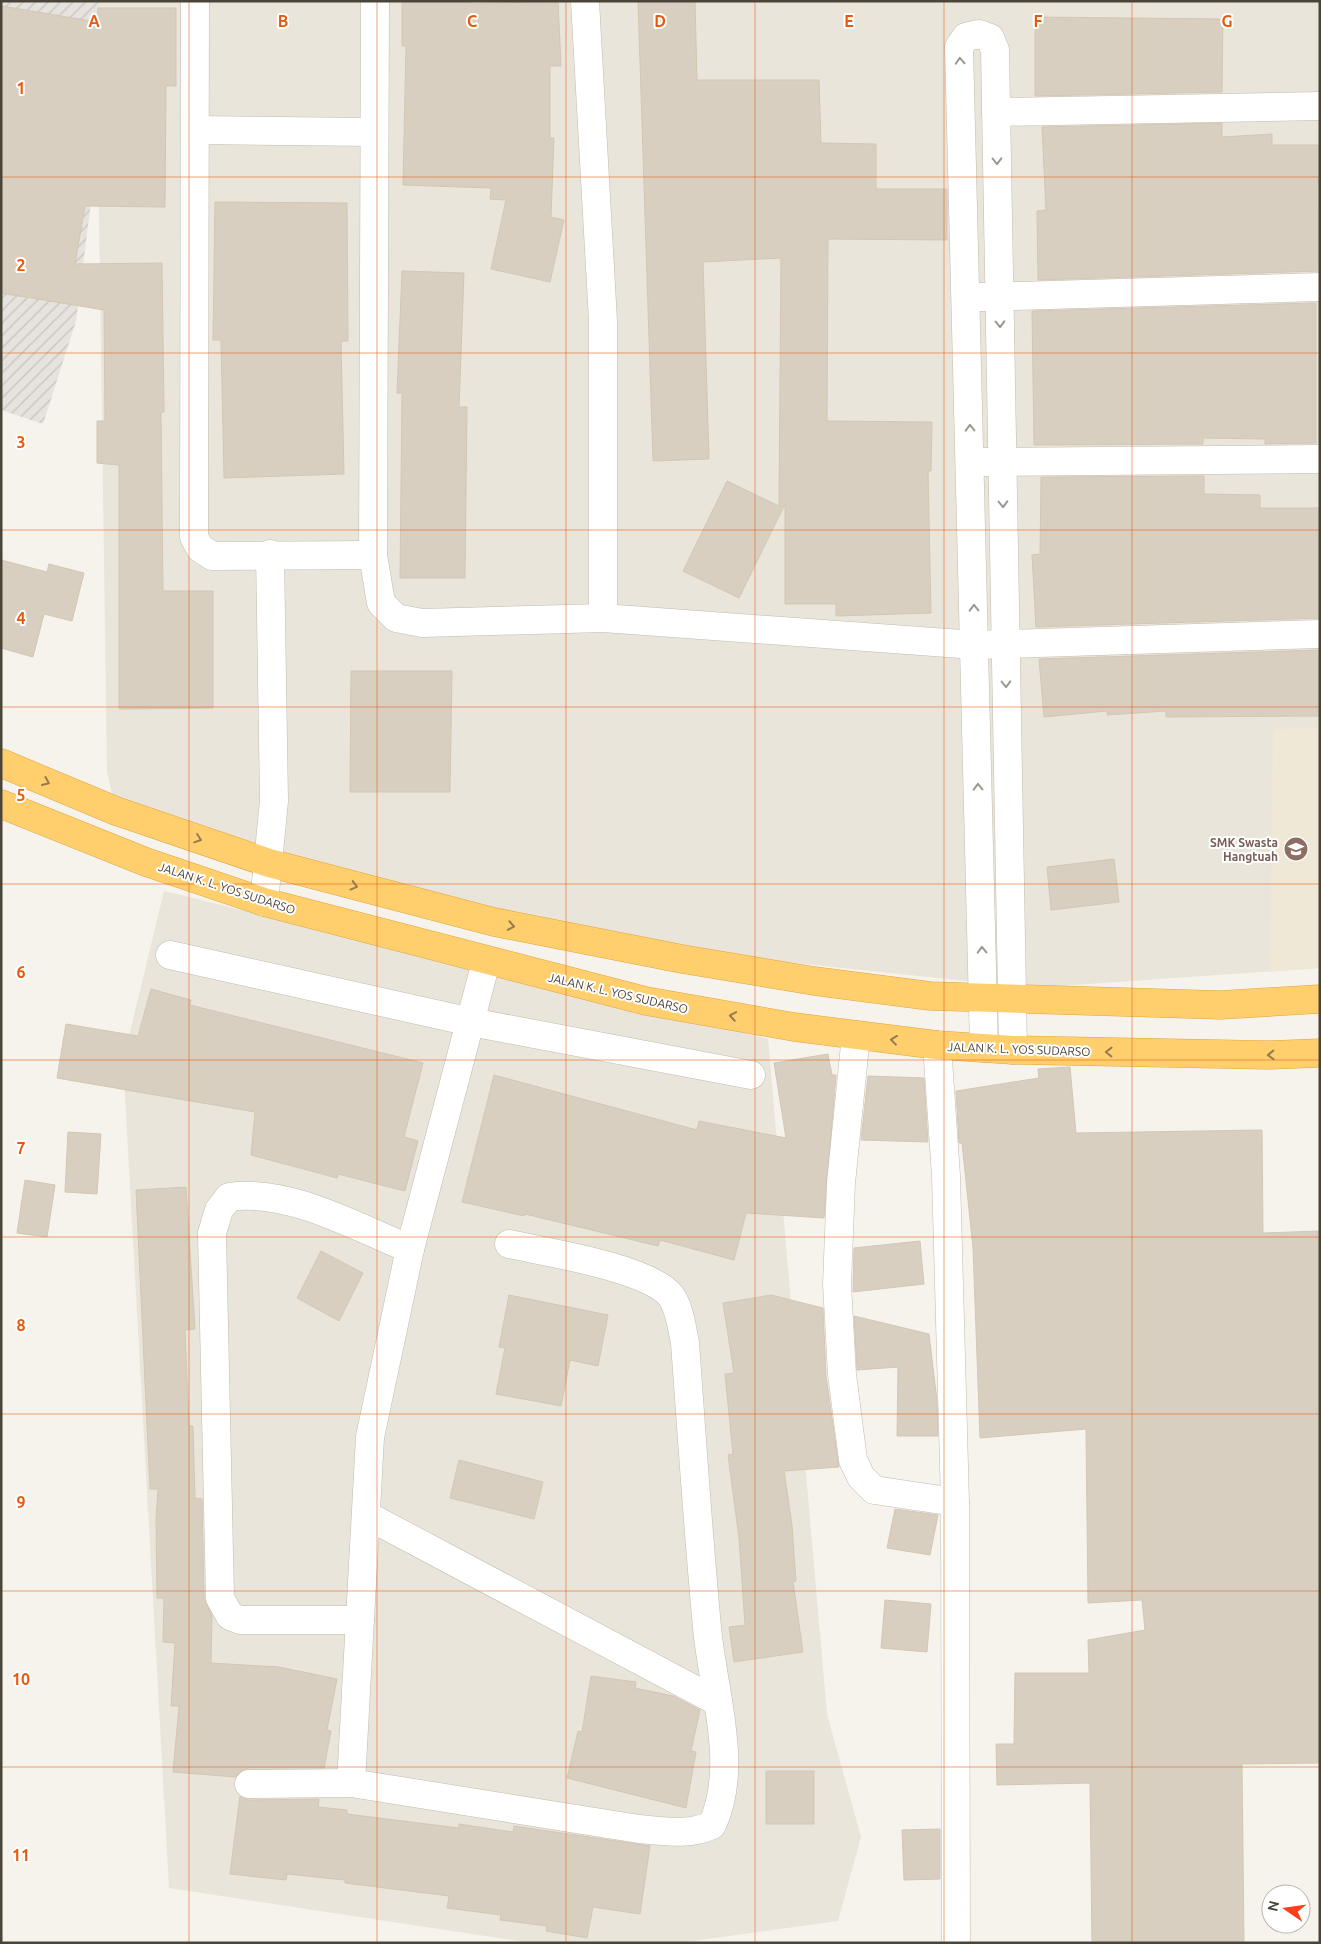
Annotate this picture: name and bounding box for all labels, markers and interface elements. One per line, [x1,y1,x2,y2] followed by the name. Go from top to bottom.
[88,12,100,30] text: A
[278,12,288,30] text: B
[467,12,477,30] text: C
[654,12,666,30] text: D
[844,12,854,30] text: E
[1034,12,1043,30] text: F
[1221,12,1233,30] text: G
[954,57,965,65] one-way arrow
[16,79,26,97] text: 1
[992,158,1002,165] one-way arrow
[16,256,26,274] text: 2
[995,320,1005,328] one-way arrow
[965,423,975,431] one-way arrow
[16,433,26,451] text: 3
[998,500,1008,508] one-way arrow
[969,603,979,611] one-way arrow
[16,609,26,627] text: 4
[1001,680,1011,688] one-way arrow
[41,776,50,787] one-way arrow
[973,783,984,791] one-way arrow
[16,786,26,804] text: 5
[193,833,202,843] one-way arrow
[1210,836,1278,863] place label: SMK Swasta Hangtuah
[1283,836,1309,862] school or university icon: SMK Swasta Hangtuah
[157,860,297,916] street label: JALAN K. L. YOS SUDARSO
[349,880,357,890] one-way arrow
[507,920,515,930] one-way arrow
[977,946,987,954] one-way arrow
[16,963,26,981] text: 6
[547,971,689,1015] street label: JALAN K. L. YOS SUDARSO
[729,1012,738,1022] one-way arrow
[890,1035,898,1046] one-way arrow
[947,1040,1091,1058] street label: JALAN K. L. YOS SUDARSO
[1104,1047,1112,1057] one-way arrow
[1267,1050,1274,1060] one-way arrow
[16,1139,26,1157] text: 7
[16,1316,26,1334] text: 8
[16,1493,26,1511] text: 9
[12,1670,30,1688] text: 10
[12,1846,30,1864] text: 11
[1261,1884,1311,1934] north arrow
[1264,1899,1282,1913] text: N

